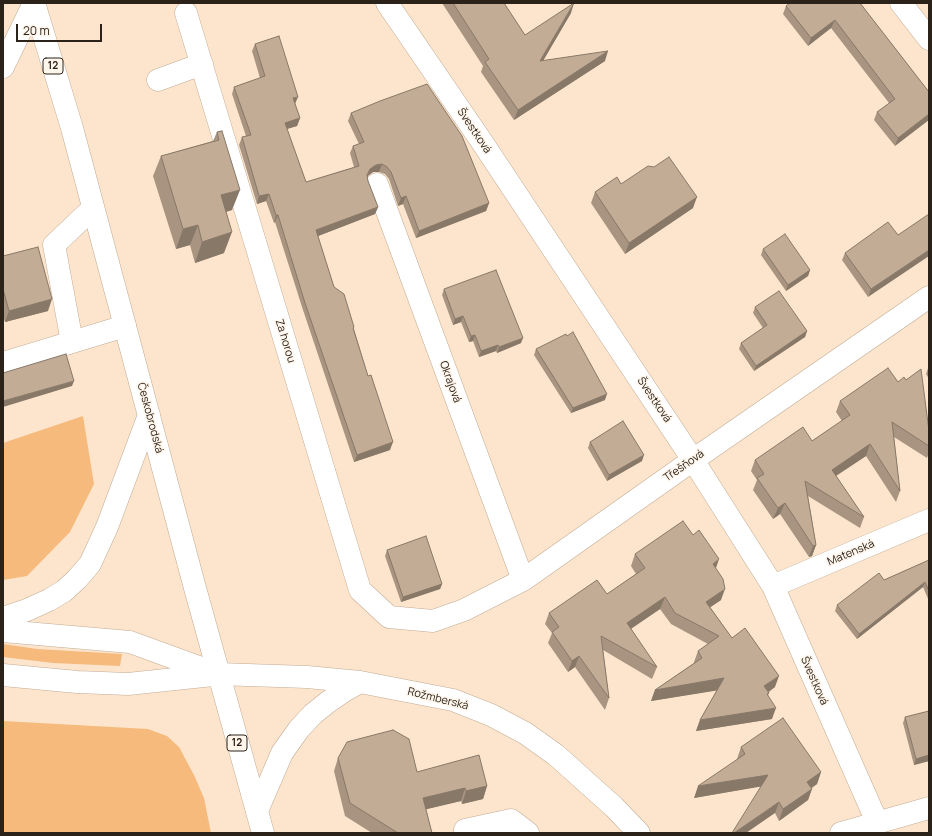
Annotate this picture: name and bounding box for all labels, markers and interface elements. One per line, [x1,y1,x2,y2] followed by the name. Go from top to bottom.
[18,16,104,42] scale bar
[23,22,50,39] text: 20 m
[43,58,63,74] road number: 12
[454,106,494,156] street label: Švestková
[272,318,298,364] street label: Za horou
[436,359,464,405] street label: Okrajová
[634,375,674,425] street label: Švestková
[134,381,166,455] street label: Českobrodská
[661,447,707,485] street label: Třešňová
[826,537,876,569] street label: Matenská
[797,655,831,707] street label: Švestková
[406,685,470,713] street label: Rožmberská
[227,735,247,751] road number: 12

